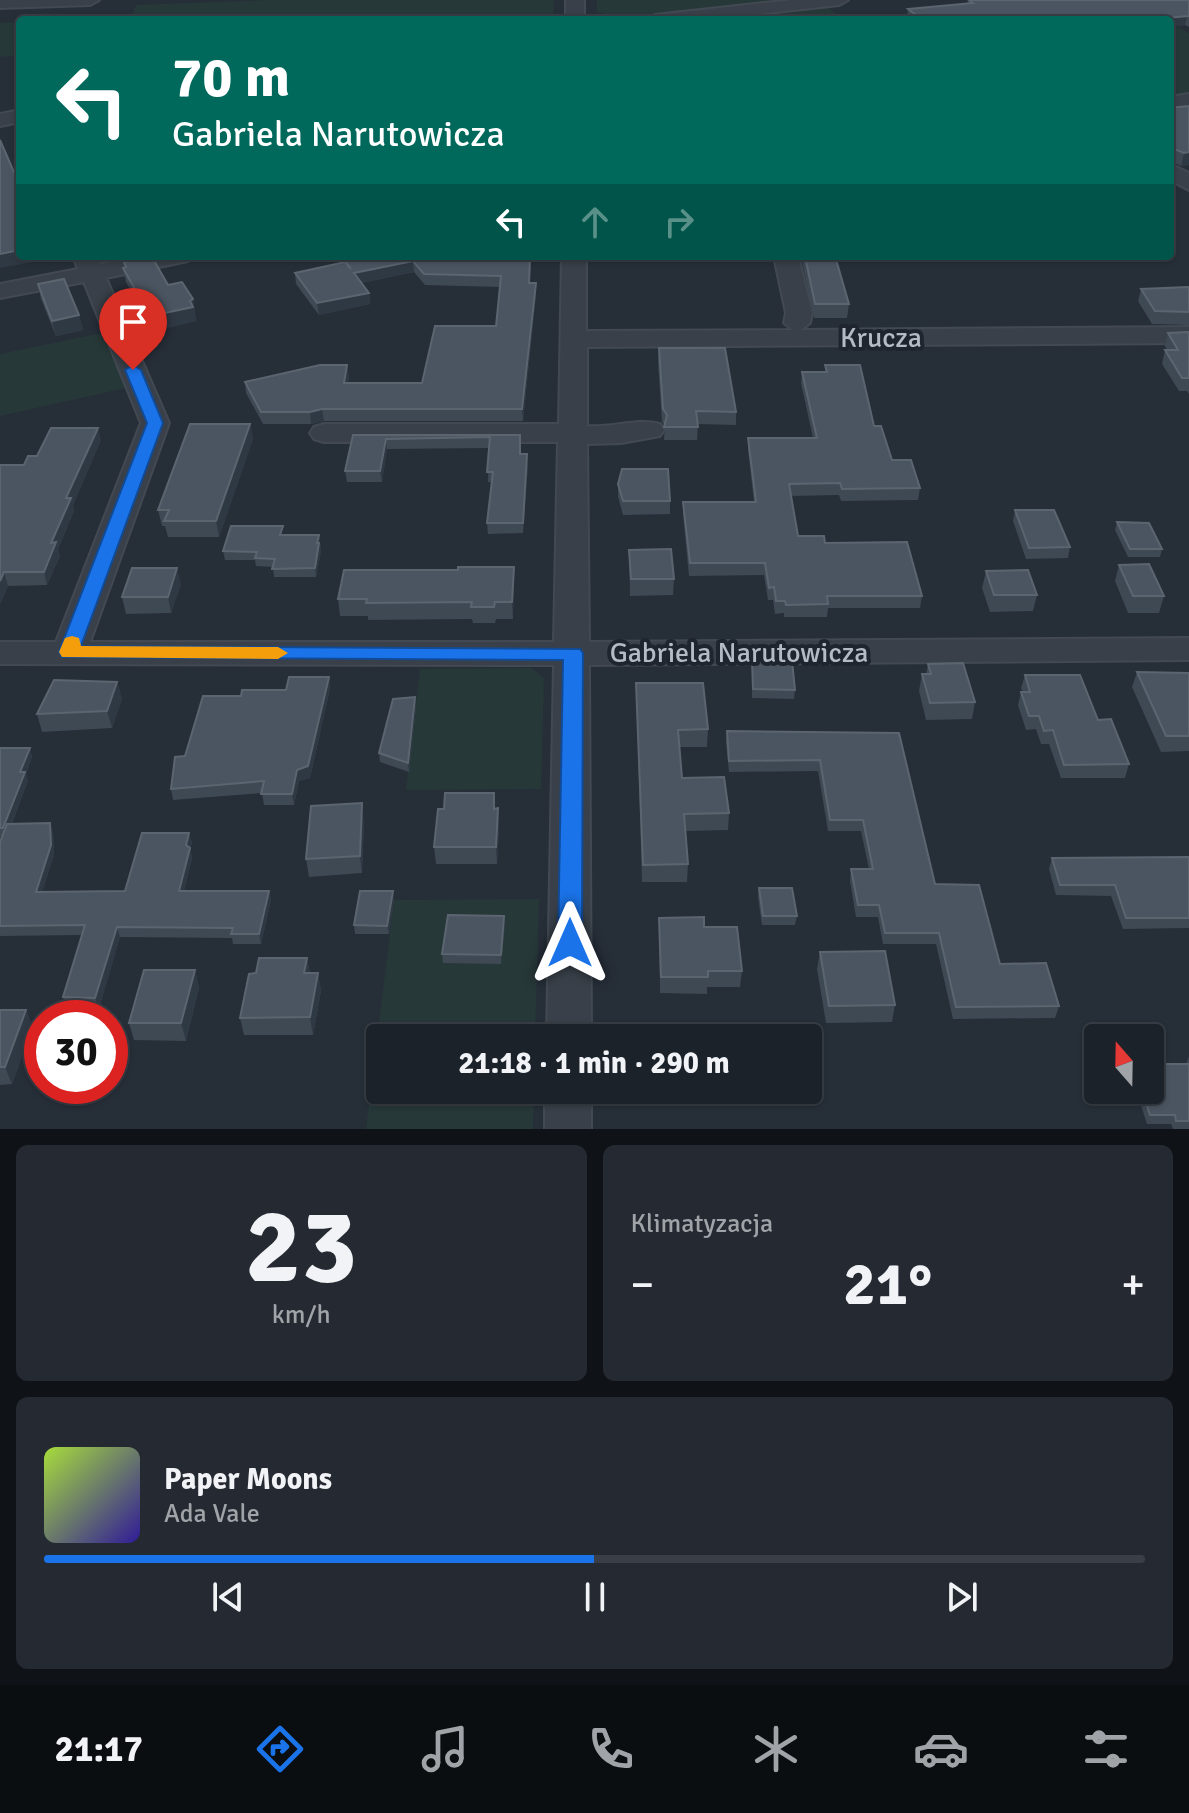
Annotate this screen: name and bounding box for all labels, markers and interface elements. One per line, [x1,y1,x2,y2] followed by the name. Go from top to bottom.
[172,43,290,112] text: 70 m
[40,48,144,152] icon: left
[172,112,505,157] text: Gabriela Narutowicza
[489,200,533,244] icon: left
[573,200,617,244] icon: ahead
[657,200,701,244] icon: right
[99,288,167,370] pin
[111,300,155,344] icon: arrive
[840,321,922,355] street label: Krucza
[610,636,868,670] street label: Gabriela Narutowicza
[528,901,612,985] position arrow
[24,1000,128,1104] speed limit sign: 30
[1084,1024,1164,1104] north arrow
[1084,1024,1164,1104] map controls
[458,1045,730,1082] text: 21:18 · 1 min · 290 m
[245,1183,357,1311] text: 23
[631,1208,773,1240] text: Klimatyzacja
[843,1248,932,1322] text: 21°
[631,1258,654,1312] text: −
[1121,1258,1145,1312] text: +
[272,1299,331,1331] text: km/h
[164,1461,332,1498] text: Paper Moons
[164,1498,260,1530] text: Ada Vale
[206,1575,250,1619] icon: previous
[573,1575,617,1619] icon: pause
[940,1575,984,1619] icon: next
[252,1721,308,1777] icon: directions
[417,1721,473,1777] icon: music
[583,1721,639,1777] icon: phone
[748,1721,804,1777] icon: climate
[913,1721,969,1777] icon: car
[1078,1721,1134,1777] icon: filters
[55,1727,143,1772] text: 21:17

